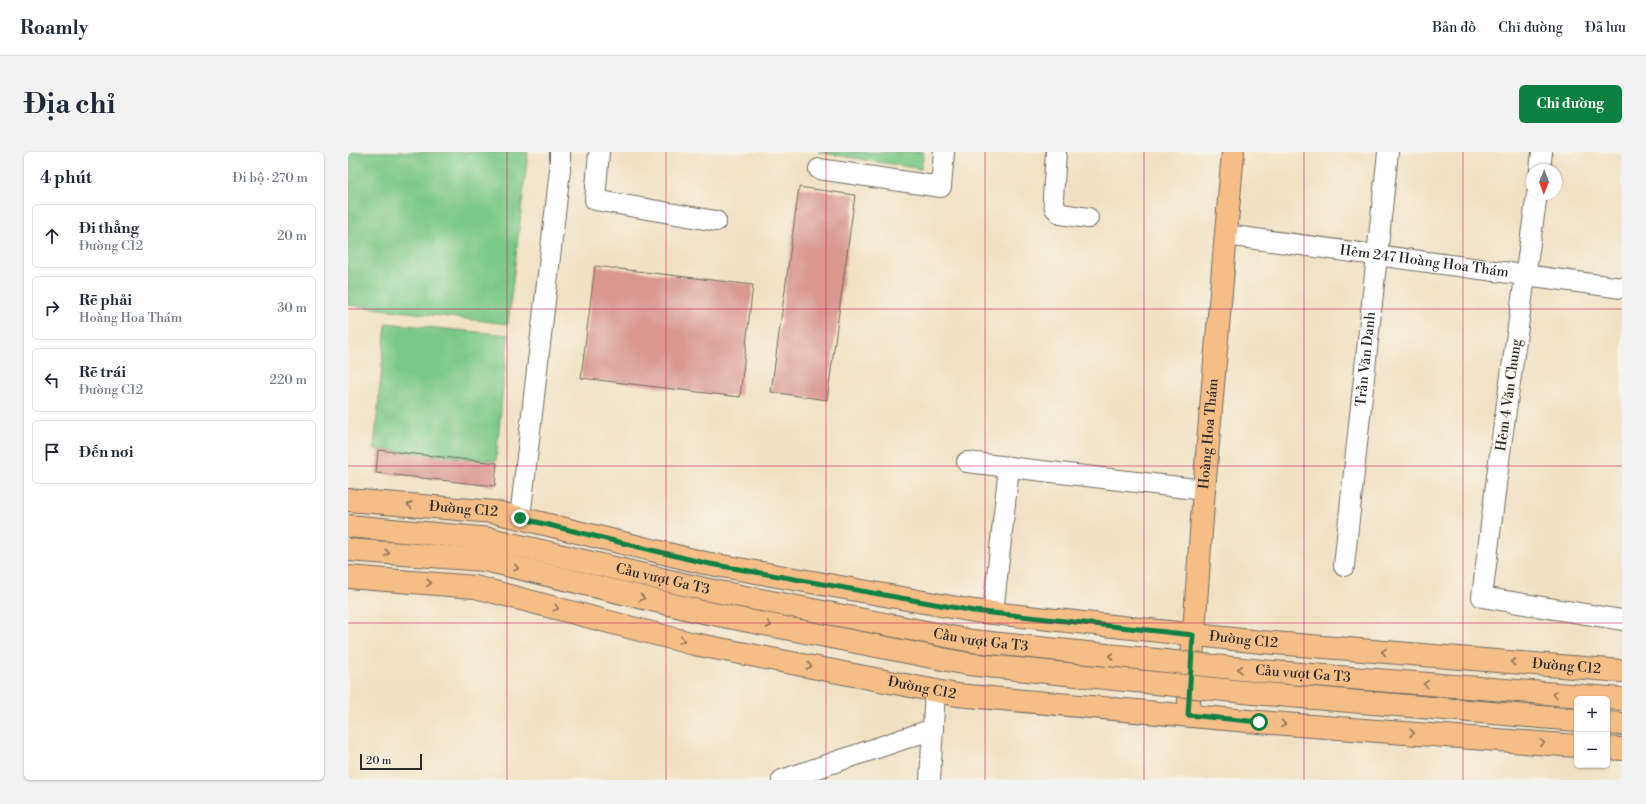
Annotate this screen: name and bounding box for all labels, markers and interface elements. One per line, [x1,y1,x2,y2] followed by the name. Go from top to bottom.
[20,16,88,40] text: Roamly
[1432,19,1476,37] text: Bản đồ
[1498,19,1563,37] text: Chỉ đường
[1585,19,1626,37] text: Đã lưu
[1519,85,1622,123] button: Chỉ đường
[24,87,116,122] text: Địa chỉ
[1526,164,1562,200] north arrow
[40,167,92,189] text: 4 phút
[232,170,308,186] text: Đi bộ · 270 m
[79,219,139,238] text: Đi thẳng
[41,225,63,247] icon: ahead
[277,228,307,244] text: 20 m
[79,238,143,254] text: Đường C12
[1339,241,1510,282] street label: Hẻm 247 Hoàng Hoa Thám
[79,291,132,310] text: Rẽ phải
[41,297,63,319] icon: right
[277,300,307,316] text: 30 m
[79,310,182,326] text: Hoàng Hoa Thám
[1352,310,1380,408] street label: Trần Văn Danh
[1492,337,1526,452] street label: Hẻm 4 Văn Chung
[79,363,126,382] text: Rẽ trái
[41,369,63,391] icon: left
[269,372,307,388] text: 220 m
[1195,378,1223,490] street label: Hoàng Hoa Thám
[79,382,143,398] text: Đường C12
[41,441,63,463] icon: arrive
[79,443,133,462] text: Đến nơi
[428,498,499,521] street label: Đường C12
[407,501,413,510] one-way arrow
[511,509,529,527] route end
[384,548,390,557] one-way arrow
[614,560,712,599] street label: Cầu vượt Ga T3
[513,563,519,571] one-way arrow
[426,579,432,588] one-way arrow
[639,593,645,601] one-way arrow
[553,603,559,611] one-way arrow
[766,620,772,628] one-way arrow
[932,625,1030,656] street label: Cầu vượt Ga T3
[1208,627,1279,652] street label: Đường C12
[679,636,685,644] one-way arrow
[1381,647,1387,656] one-way arrow
[1108,651,1114,660] one-way arrow
[1531,655,1602,678] street label: Đường C12
[1510,658,1516,667] one-way arrow
[806,661,812,670] one-way arrow
[1254,661,1352,687] street label: Cầu vượt Ga T3
[1237,665,1243,674] one-way arrow
[886,673,958,704] street label: Đường C12
[1423,680,1429,689] one-way arrow
[1552,690,1558,699] one-way arrow
[1574,696,1610,768] map controls
[1574,696,1610,732] button: +
[1250,713,1268,731] route start
[1280,719,1286,728] one-way arrow
[1409,729,1415,738] one-way arrow
[1574,732,1610,768] button: −
[1539,739,1545,748] one-way arrow
[360,752,422,771] scale bar
[366,754,391,768] text: 20 m

